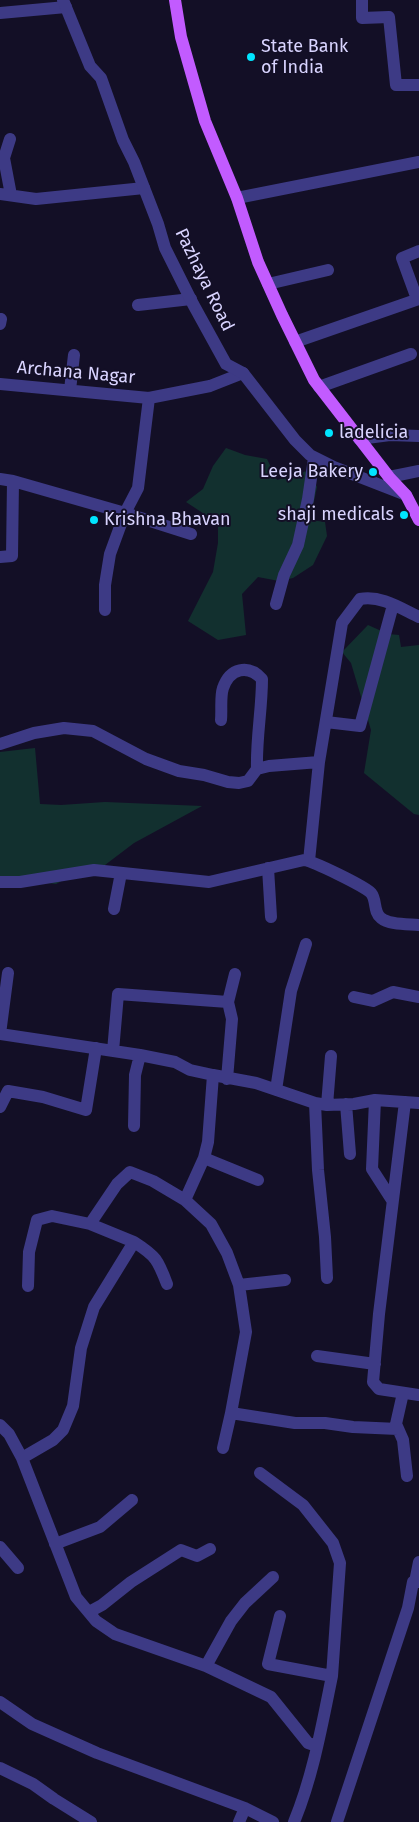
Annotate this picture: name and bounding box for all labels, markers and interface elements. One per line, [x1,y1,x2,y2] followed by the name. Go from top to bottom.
[261,36,348,78] place label: State Bank of India
[245,51,257,63] marker: State Bank of India
[170,225,238,335] street label: Pazhaya Road
[16,357,136,389] street label: Archana Nagar
[339,422,408,444] place label: ladelicia
[323,427,335,439] marker: ladelicia
[260,461,363,483] place label: Leeja Bakery
[367,466,379,478] marker: Leeja Bakery
[278,504,394,526] place label: shaji medicals
[104,509,231,531] place label: Krishna Bhavan
[398,509,410,521] marker: shaji medicals
[88,514,100,526] marker: Krishna Bhavan

